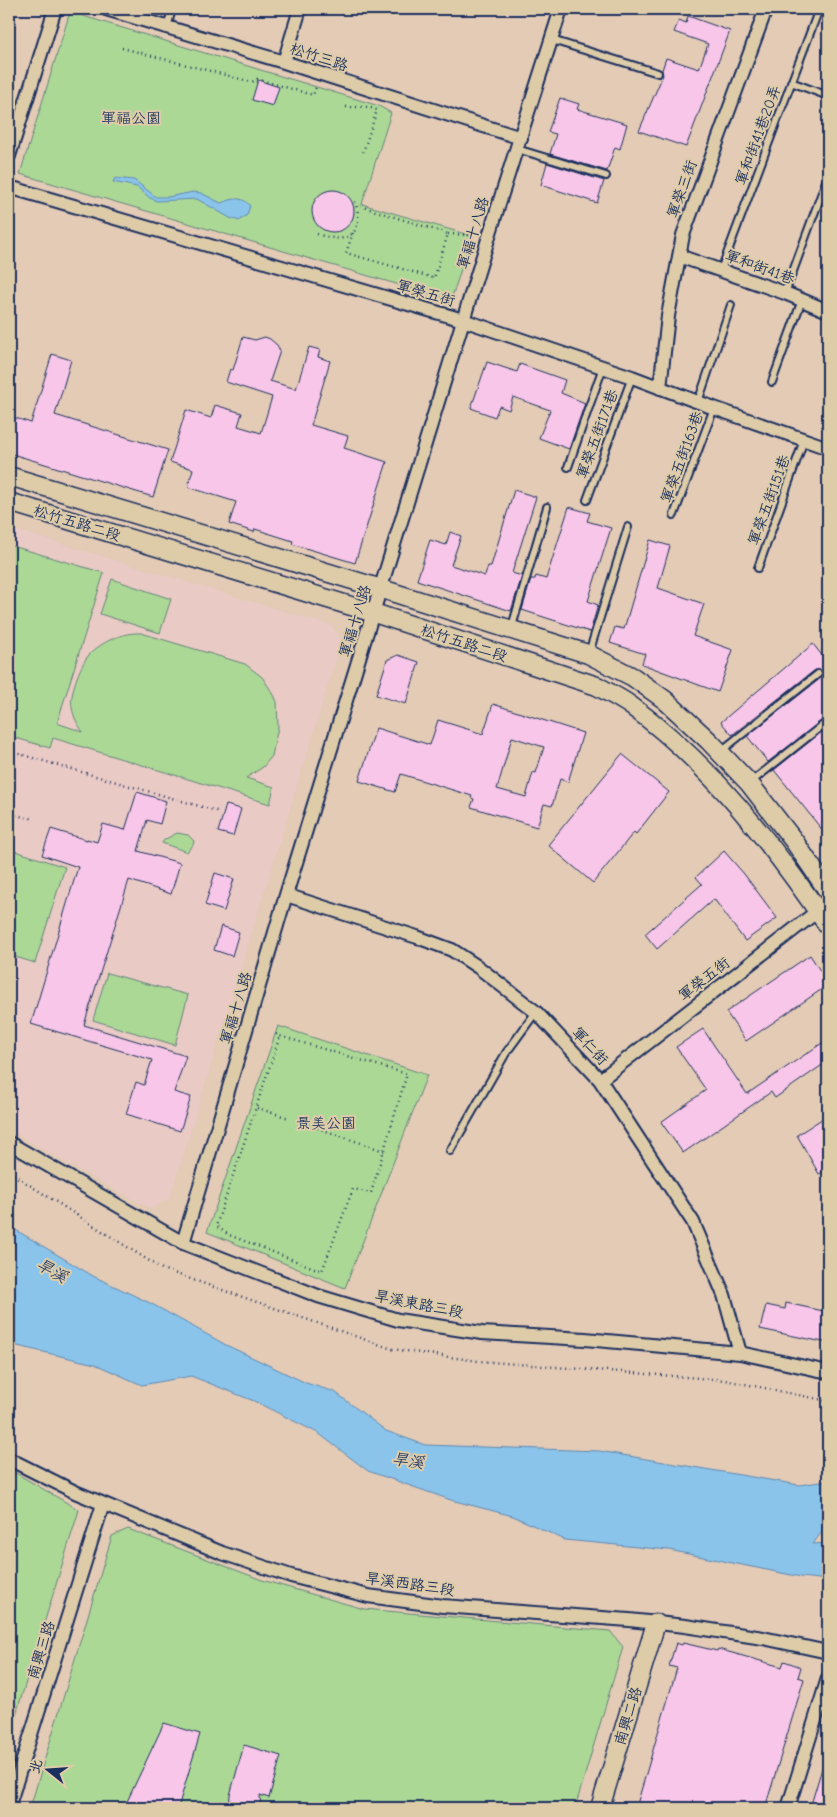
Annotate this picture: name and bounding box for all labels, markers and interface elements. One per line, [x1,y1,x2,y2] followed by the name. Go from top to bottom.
[288,39,350,75] street label: 松竹三路
[732,82,784,188] street label: 軍和街41巷20弄
[101,109,161,127] park label: 軍福公園
[663,158,701,220] street label: 軍榮三街
[453,194,493,272] street label: 軍福十八路
[723,246,797,288] street label: 軍和街41巷
[395,276,457,310] street label: 軍榮五街
[572,387,622,481] street label: 軍榮五街171巷
[657,409,707,505] street label: 軍榮五街163巷
[744,452,794,548] street label: 軍榮五街151巷
[31,501,123,545] street label: 松竹五路二段
[335,582,375,660] street label: 軍福十八路
[418,621,510,665] street label: 松竹五路二段
[675,953,733,1005] street label: 軍榮五街
[216,969,256,1047] street label: 軍福十八路
[568,1023,612,1069] street label: 軍仁街
[296,1114,356,1132] park label: 景美公園
[34,1255,71,1287] water label: 旱溪
[373,1287,465,1321] street label: 旱溪東路三段
[391,1450,426,1472] water label: 旱溪
[364,1569,456,1599] street label: 旱溪西路三段
[24,1619,58,1681] street label: 南興三路
[611,1685,645,1747] street label: 南興二路
[22,1744,72,1794] north arrow
[26,1757,46,1776] text: 北

